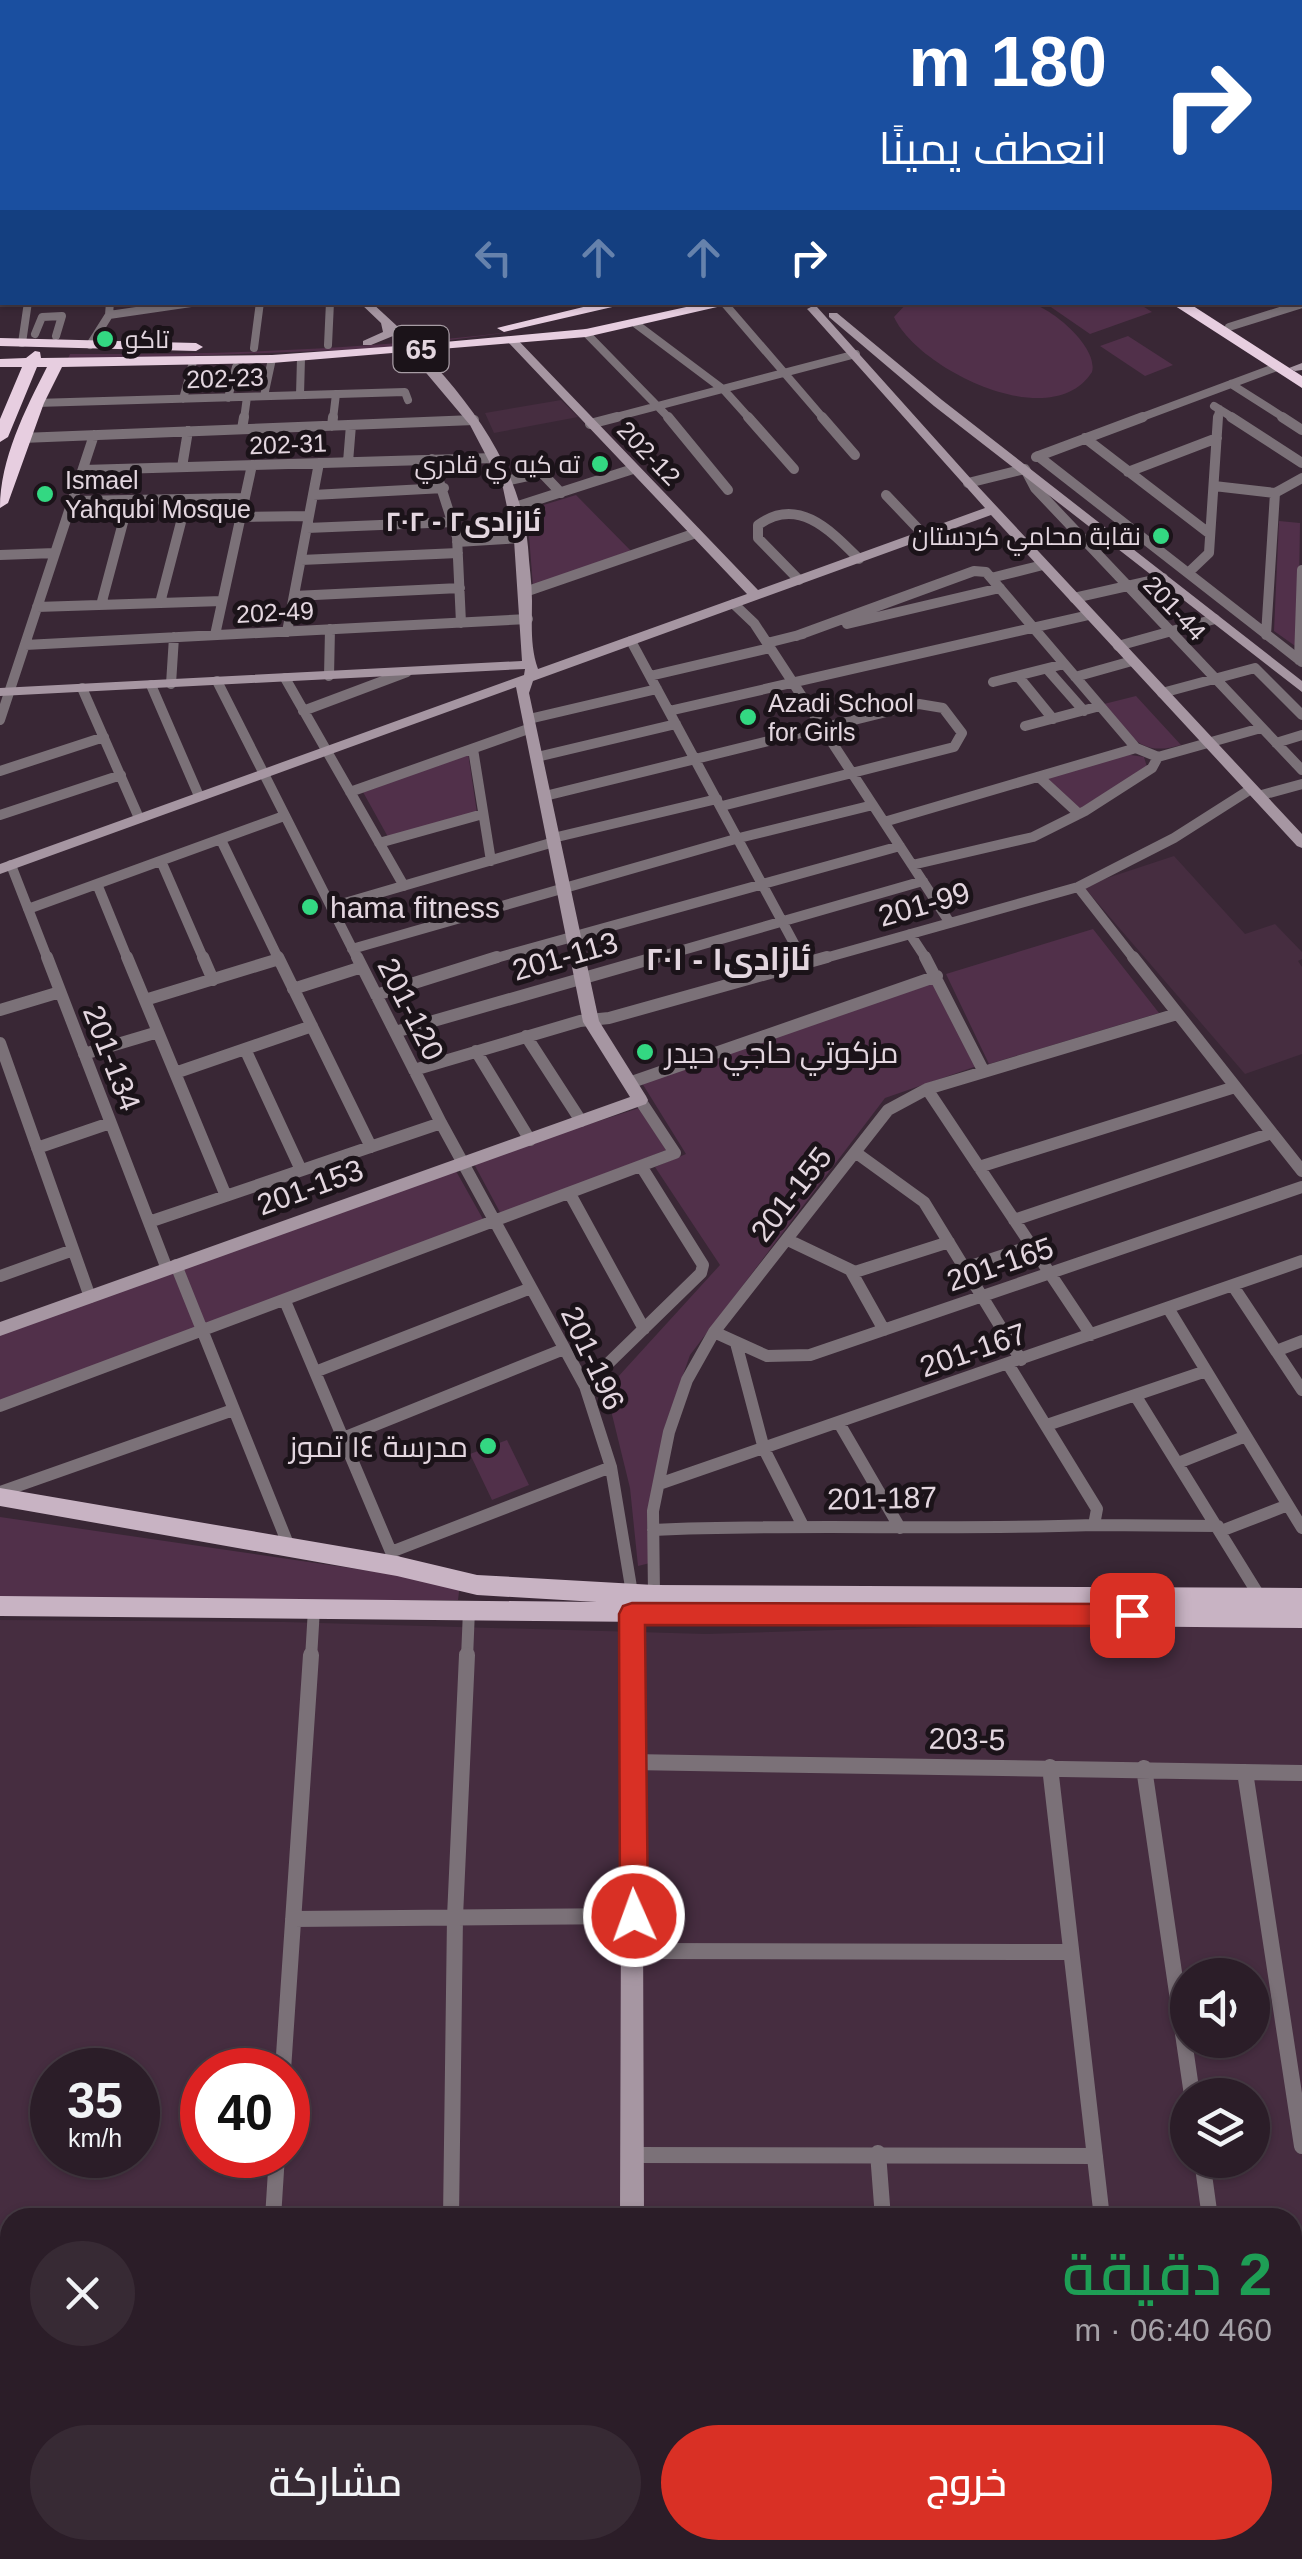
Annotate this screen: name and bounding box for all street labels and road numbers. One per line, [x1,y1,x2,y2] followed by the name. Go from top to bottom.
[394,326,448,372] road number: 65
[186,363,264,393] street label: 202-23
[612,415,686,491] street label: 202-12
[249,429,327,459] street label: 202-31
[1138,570,1212,646] street label: 201-44
[235,596,315,628] street label: 202-49
[875,875,973,933] street label: 201-99
[509,925,621,987] street label: 201-113
[371,952,451,1066] street label: 201-120
[77,1001,147,1115] street label: 201-134
[744,1140,838,1248] street label: 201-155
[253,1153,367,1221] street label: 201-153
[943,1230,1057,1298] street label: 201-165
[555,1301,631,1415] street label: 201-196
[916,1316,1030,1384] street label: 201-167
[827,1481,937,1515] street label: 201-187
[928,1722,1006,1756] street label: 203-5

